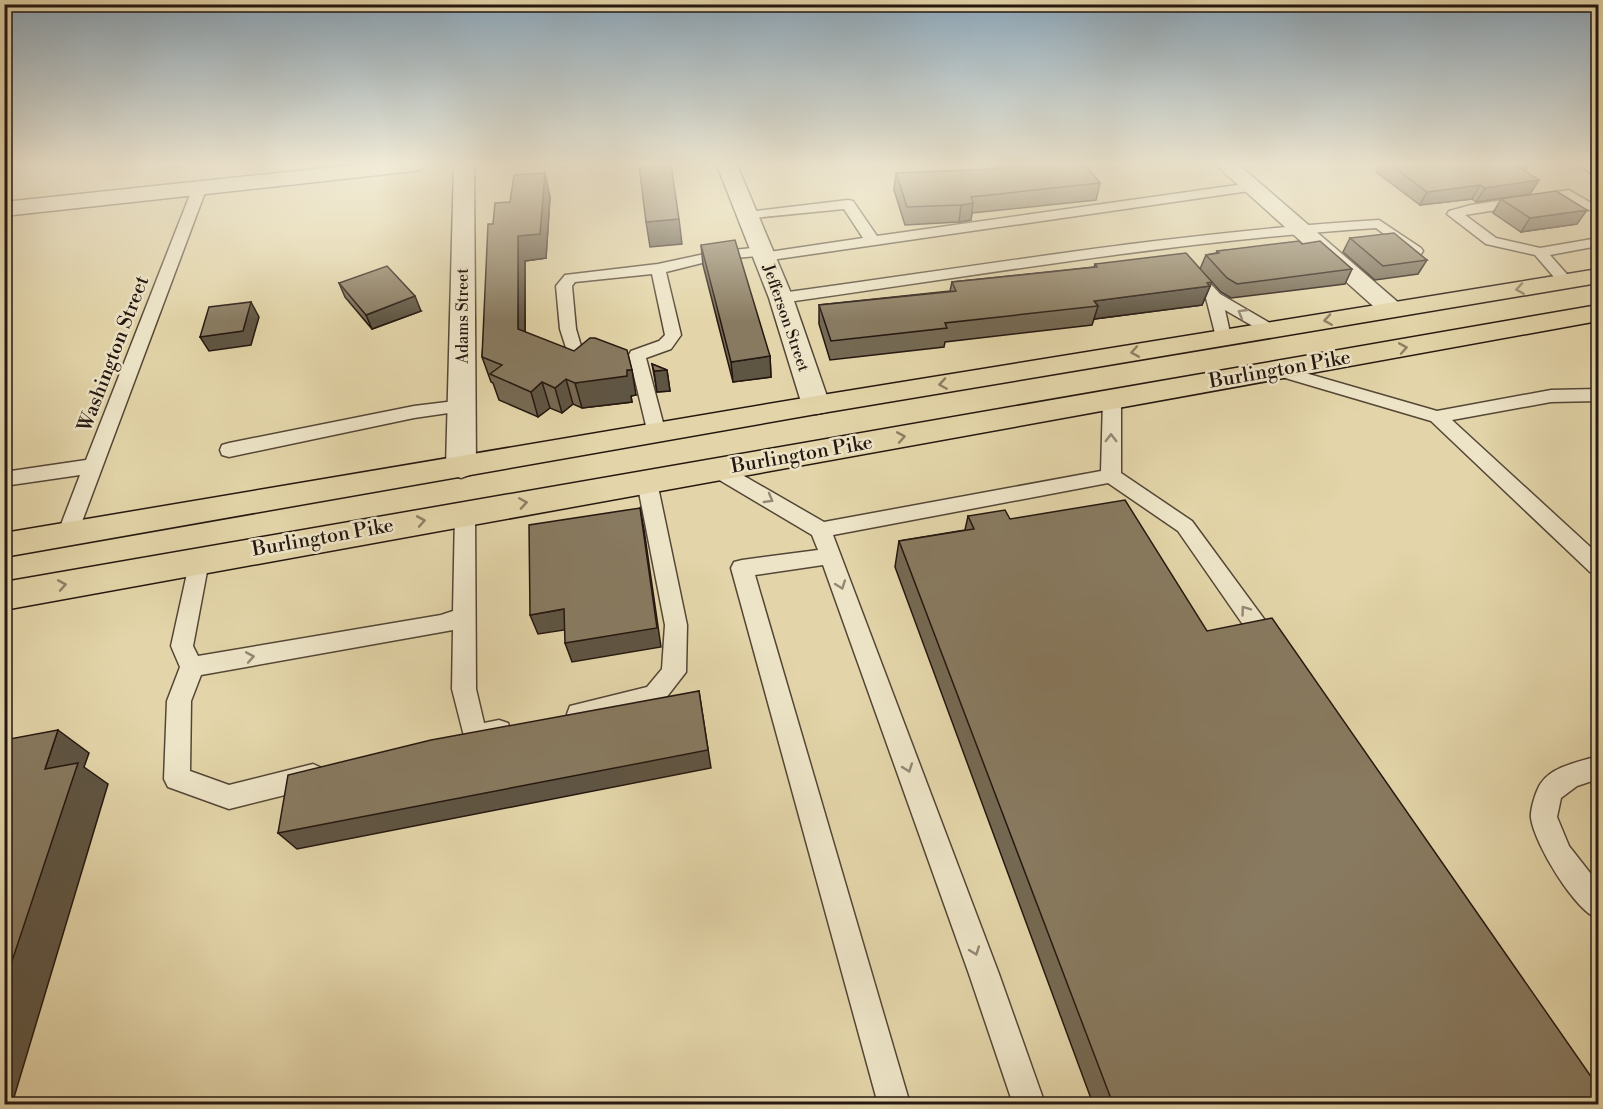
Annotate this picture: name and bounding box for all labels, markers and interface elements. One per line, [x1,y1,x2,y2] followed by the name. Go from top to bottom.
[758,261,814,375] street label: Jefferson Street
[453,268,473,365] street label: Adams Street
[72,273,155,436] street label: Washington Street
[1515,282,1525,294] one-way arrow
[1238,309,1248,320] one-way arrow
[1323,313,1332,325] one-way arrow
[1399,343,1408,355] one-way arrow
[1131,345,1141,358] one-way arrow
[1206,345,1353,395] street label: Burlington Pike
[938,377,948,390] one-way arrow
[728,430,875,480] street label: Burlington Pike
[896,431,906,444] one-way arrow
[1105,433,1117,442] one-way arrow
[763,492,773,503] one-way arrow
[517,497,527,510] one-way arrow
[249,513,396,563] street label: Burlington Pike
[415,515,425,528] one-way arrow
[57,579,67,592] one-way arrow
[834,579,847,590] one-way arrow
[1242,605,1253,616] one-way arrow
[245,651,254,663] one-way arrow
[901,762,913,773] one-way arrow
[968,945,981,956] one-way arrow

